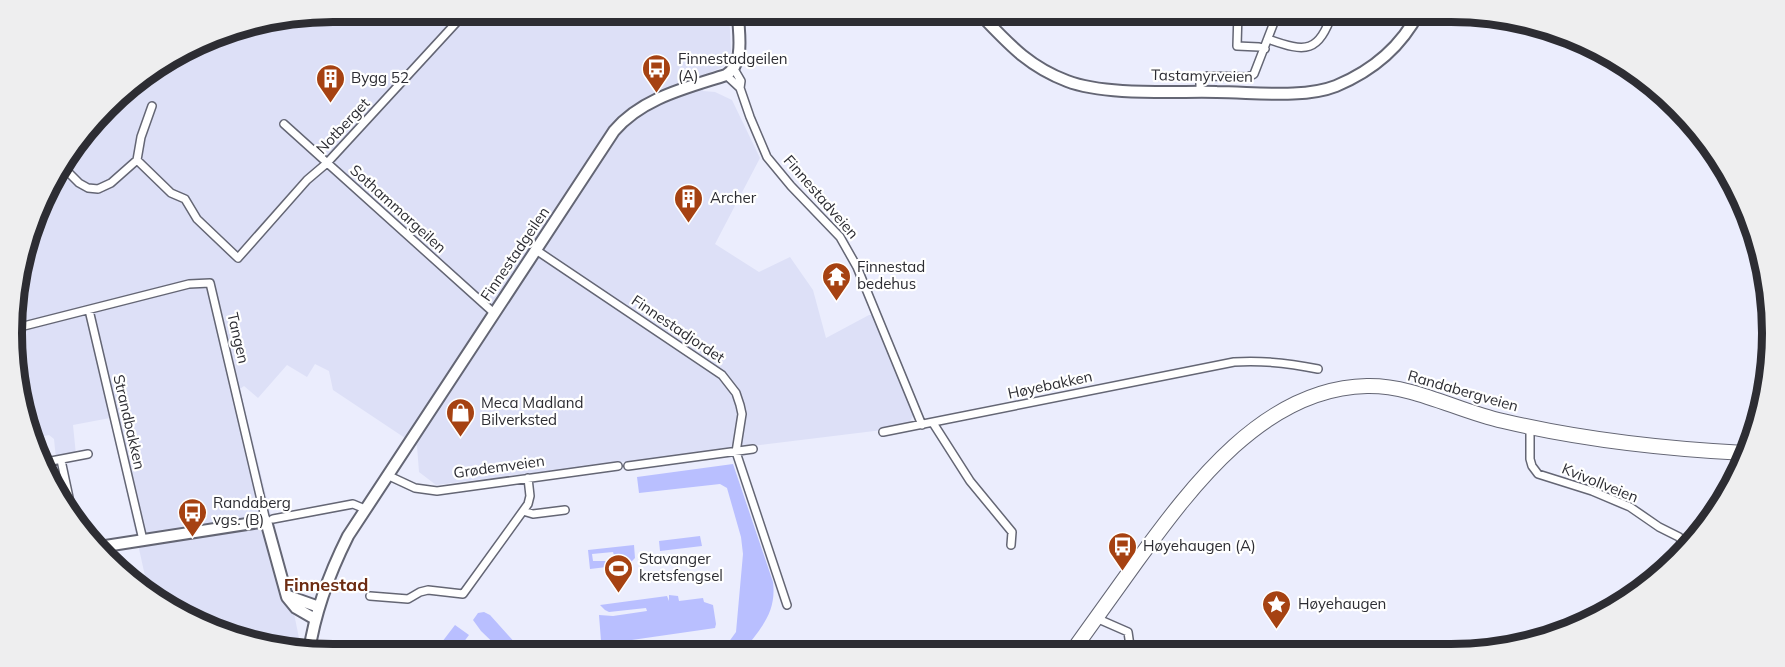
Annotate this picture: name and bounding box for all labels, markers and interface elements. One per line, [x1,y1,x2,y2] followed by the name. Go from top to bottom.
[678,49,788,85] place label: Finnestadgeilen (A)
[641,52,673,94] bus stop icon: Finnestadgeilen (A)
[314,62,346,104] building icon: Bygg 52
[1151,65,1253,86] street label: Tastamyrveien
[351,68,409,87] place label: Bygg 52
[312,94,373,158] street label: Notberget
[780,151,863,242] street label: Finnestadveien
[346,160,450,257] street label: Sothammargeilen
[673,182,705,224] building icon: Archer
[710,188,757,207] place label: Archer
[476,203,553,304] street label: Finnestadgeilen
[857,257,925,293] place label: Finnestad bedehus
[820,260,852,302] temple icon: Finnestad bedehus
[628,290,728,367] street label: Finnestadjordet
[223,311,254,365] street label: Tangen
[1006,366,1094,403] street label: Høyebakken
[1406,366,1521,415] street label: Randabergveien
[109,373,150,471] street label: Strandbakken
[481,393,584,429] place label: Meca Madland Bilverksted
[444,396,476,438] shop icon: Meca Madland Bilverksted
[452,451,546,482] street label: Grødemveien
[1559,459,1641,506] street label: Kvivollveien
[213,493,291,529] place label: Randaberg vgs. (B)
[176,496,208,538] bus stop icon: Randaberg vgs. (B)
[1106,530,1138,572] bus stop icon: Høyehaugen (A)
[1143,536,1256,555] place label: Høyehaugen (A)
[639,549,723,585] place label: Stavanger kretsfengsel
[602,552,634,594] sports icon: Stavanger kretsfengsel
[284,573,368,596] district label: Finnestad
[1261,588,1293,630] place icon: Høyehaugen
[1298,594,1386,613] place label: Høyehaugen

